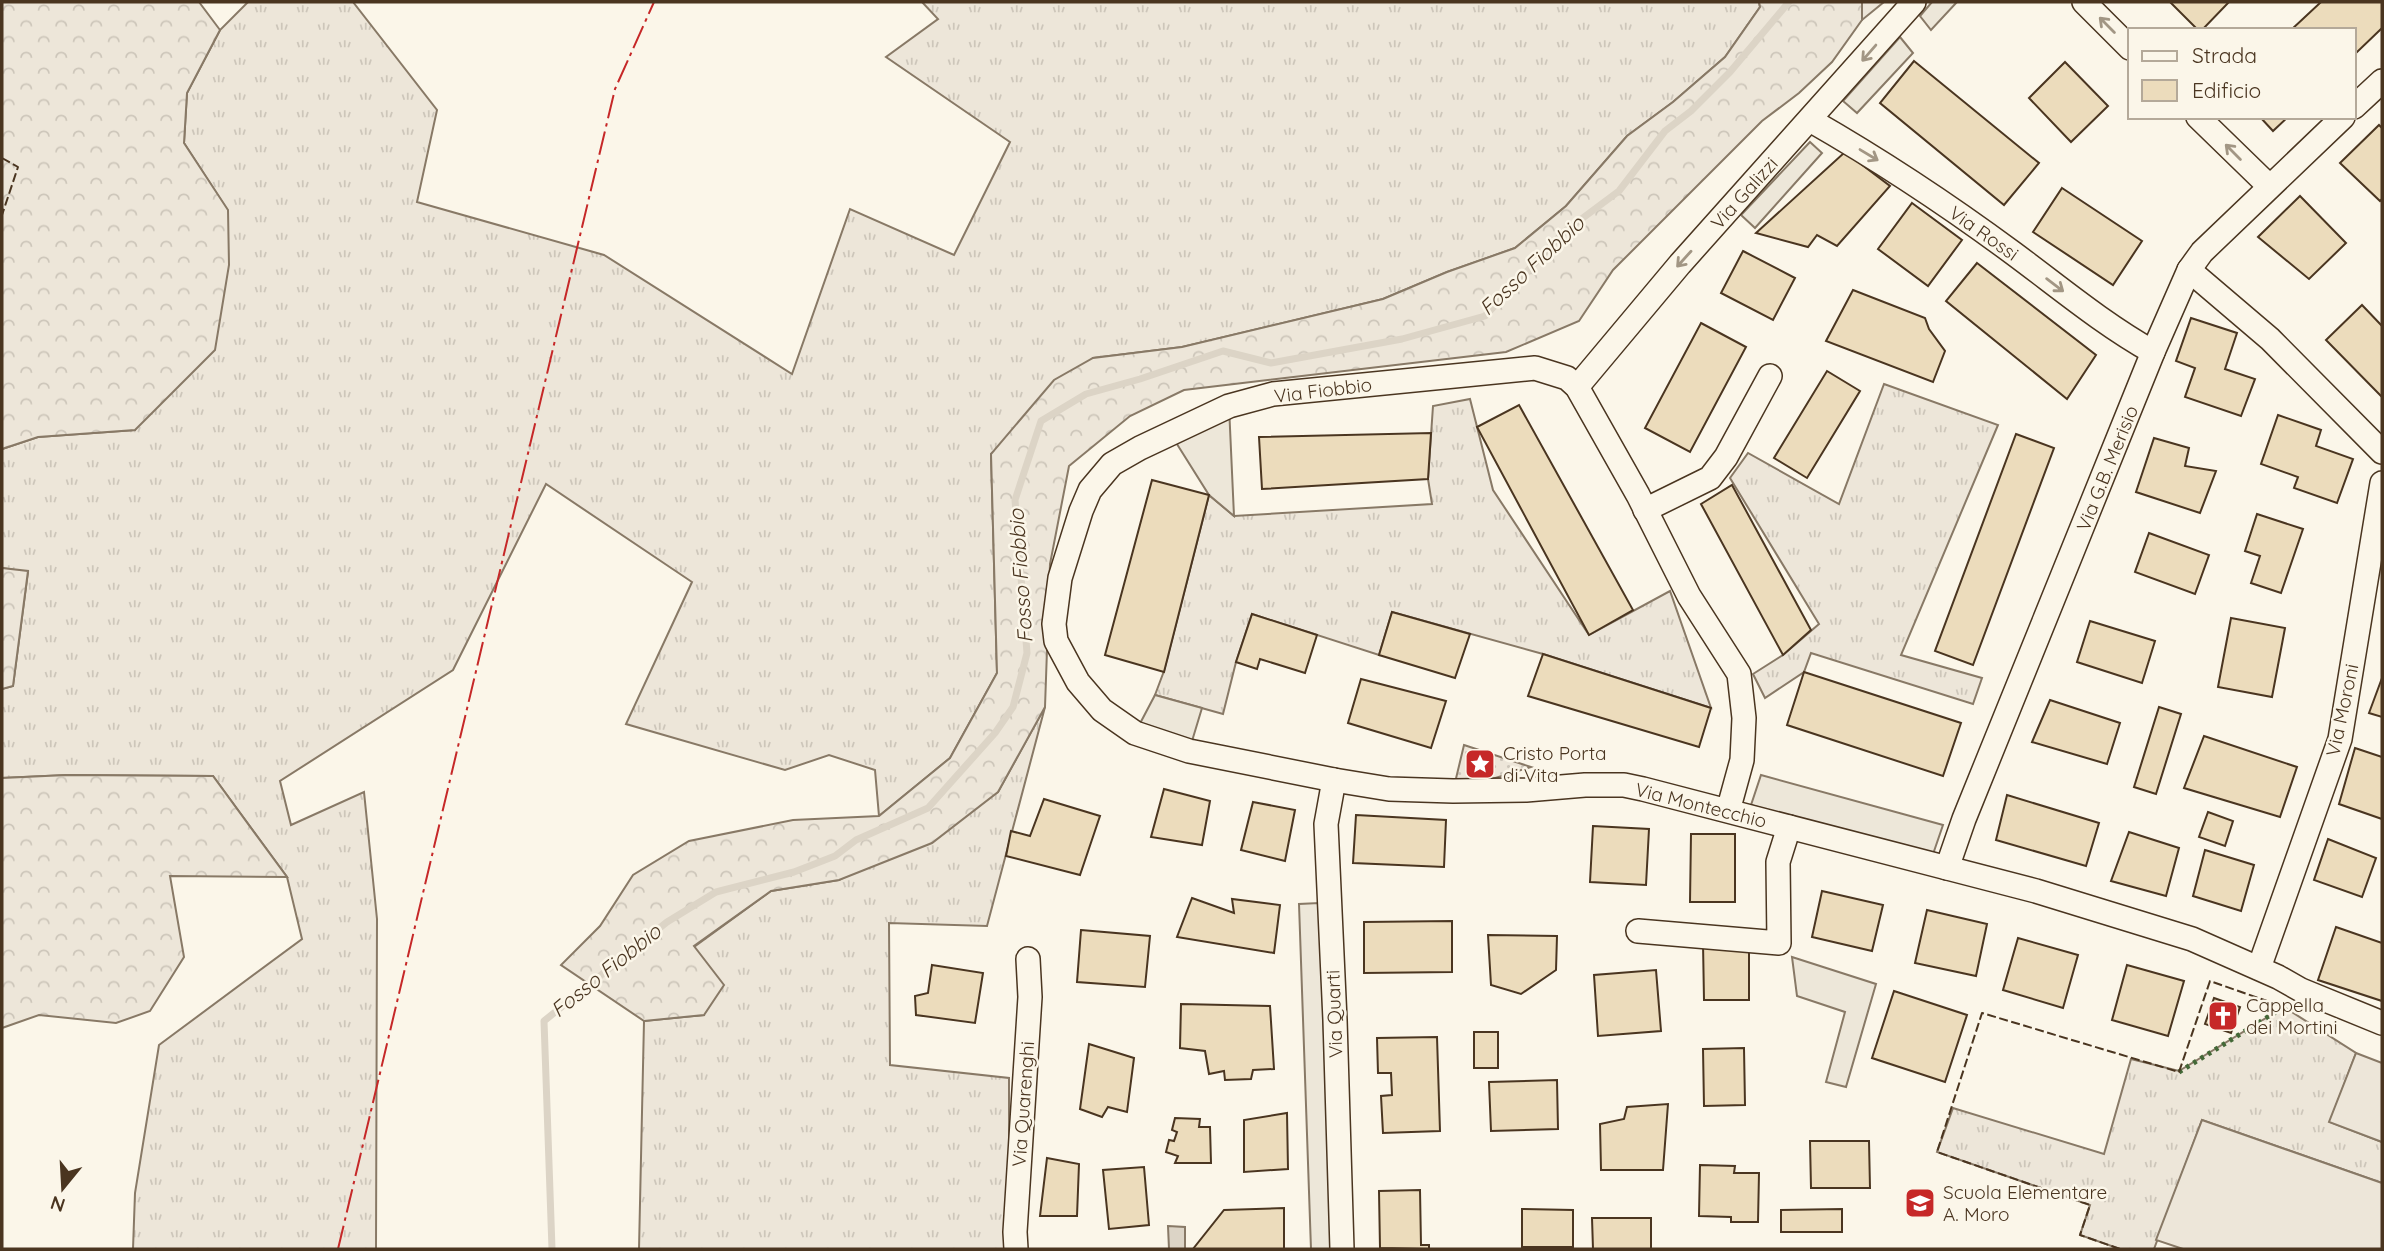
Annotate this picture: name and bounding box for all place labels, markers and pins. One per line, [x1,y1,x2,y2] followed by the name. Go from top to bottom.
[1503,741,1607,787] place label: Cristo Porta di Vita
[1463,747,1497,781] place icon: Cristo Porta di Vita
[2246,993,2338,1039] place label: Cappella dei Mortini
[2206,999,2240,1033] church icon: Cappella dei Mortini
[1943,1180,2107,1226] place label: Scuola Elementare A. Moro
[1903,1186,1937,1220] school or university icon: Scuola Elementare A. Moro

